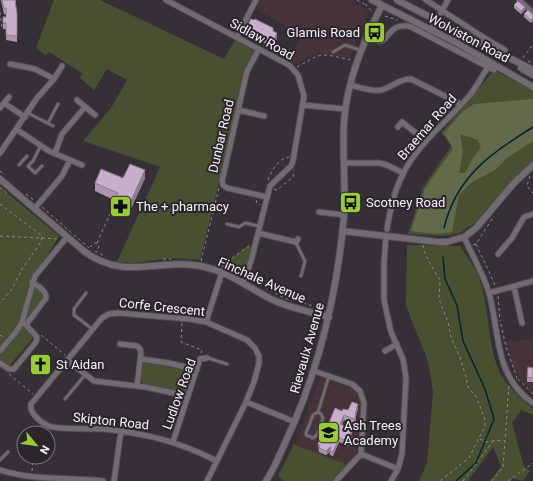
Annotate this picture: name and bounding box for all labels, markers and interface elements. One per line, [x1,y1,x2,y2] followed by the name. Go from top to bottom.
[426,10,512,66] street label: Wolviston Road
[227,15,297,63] street label: Sidlaw Road
[362,19,388,45] bus stop icon: Glamis Road
[287,25,360,40] place label: Glamis Road
[394,91,460,163] street label: Braemar Road
[205,98,237,174] street label: Dunbar Road
[337,189,363,215] bus stop icon: Scotney Road
[107,193,133,219] pharmacy icon: The + pharmacy
[366,195,445,210] place label: Scotney Road
[136,199,229,214] place label: The + pharmacy
[216,254,308,306] street label: Finchale Avenue
[118,295,206,319] street label: Corfe Crescent
[287,301,327,395] street label: Rievaulx Avenue
[28,351,54,377] church icon: St Aidan
[159,356,199,432] street label: Ludlow Road
[56,357,104,372] place label: St Aidan
[72,410,150,432] street label: Skipton Road
[344,418,402,448] place label: Ash Trees Academy
[316,419,342,445] school or university icon: Ash Trees Academy
[16,425,56,465] north arrow
[37,443,52,456] text: N

